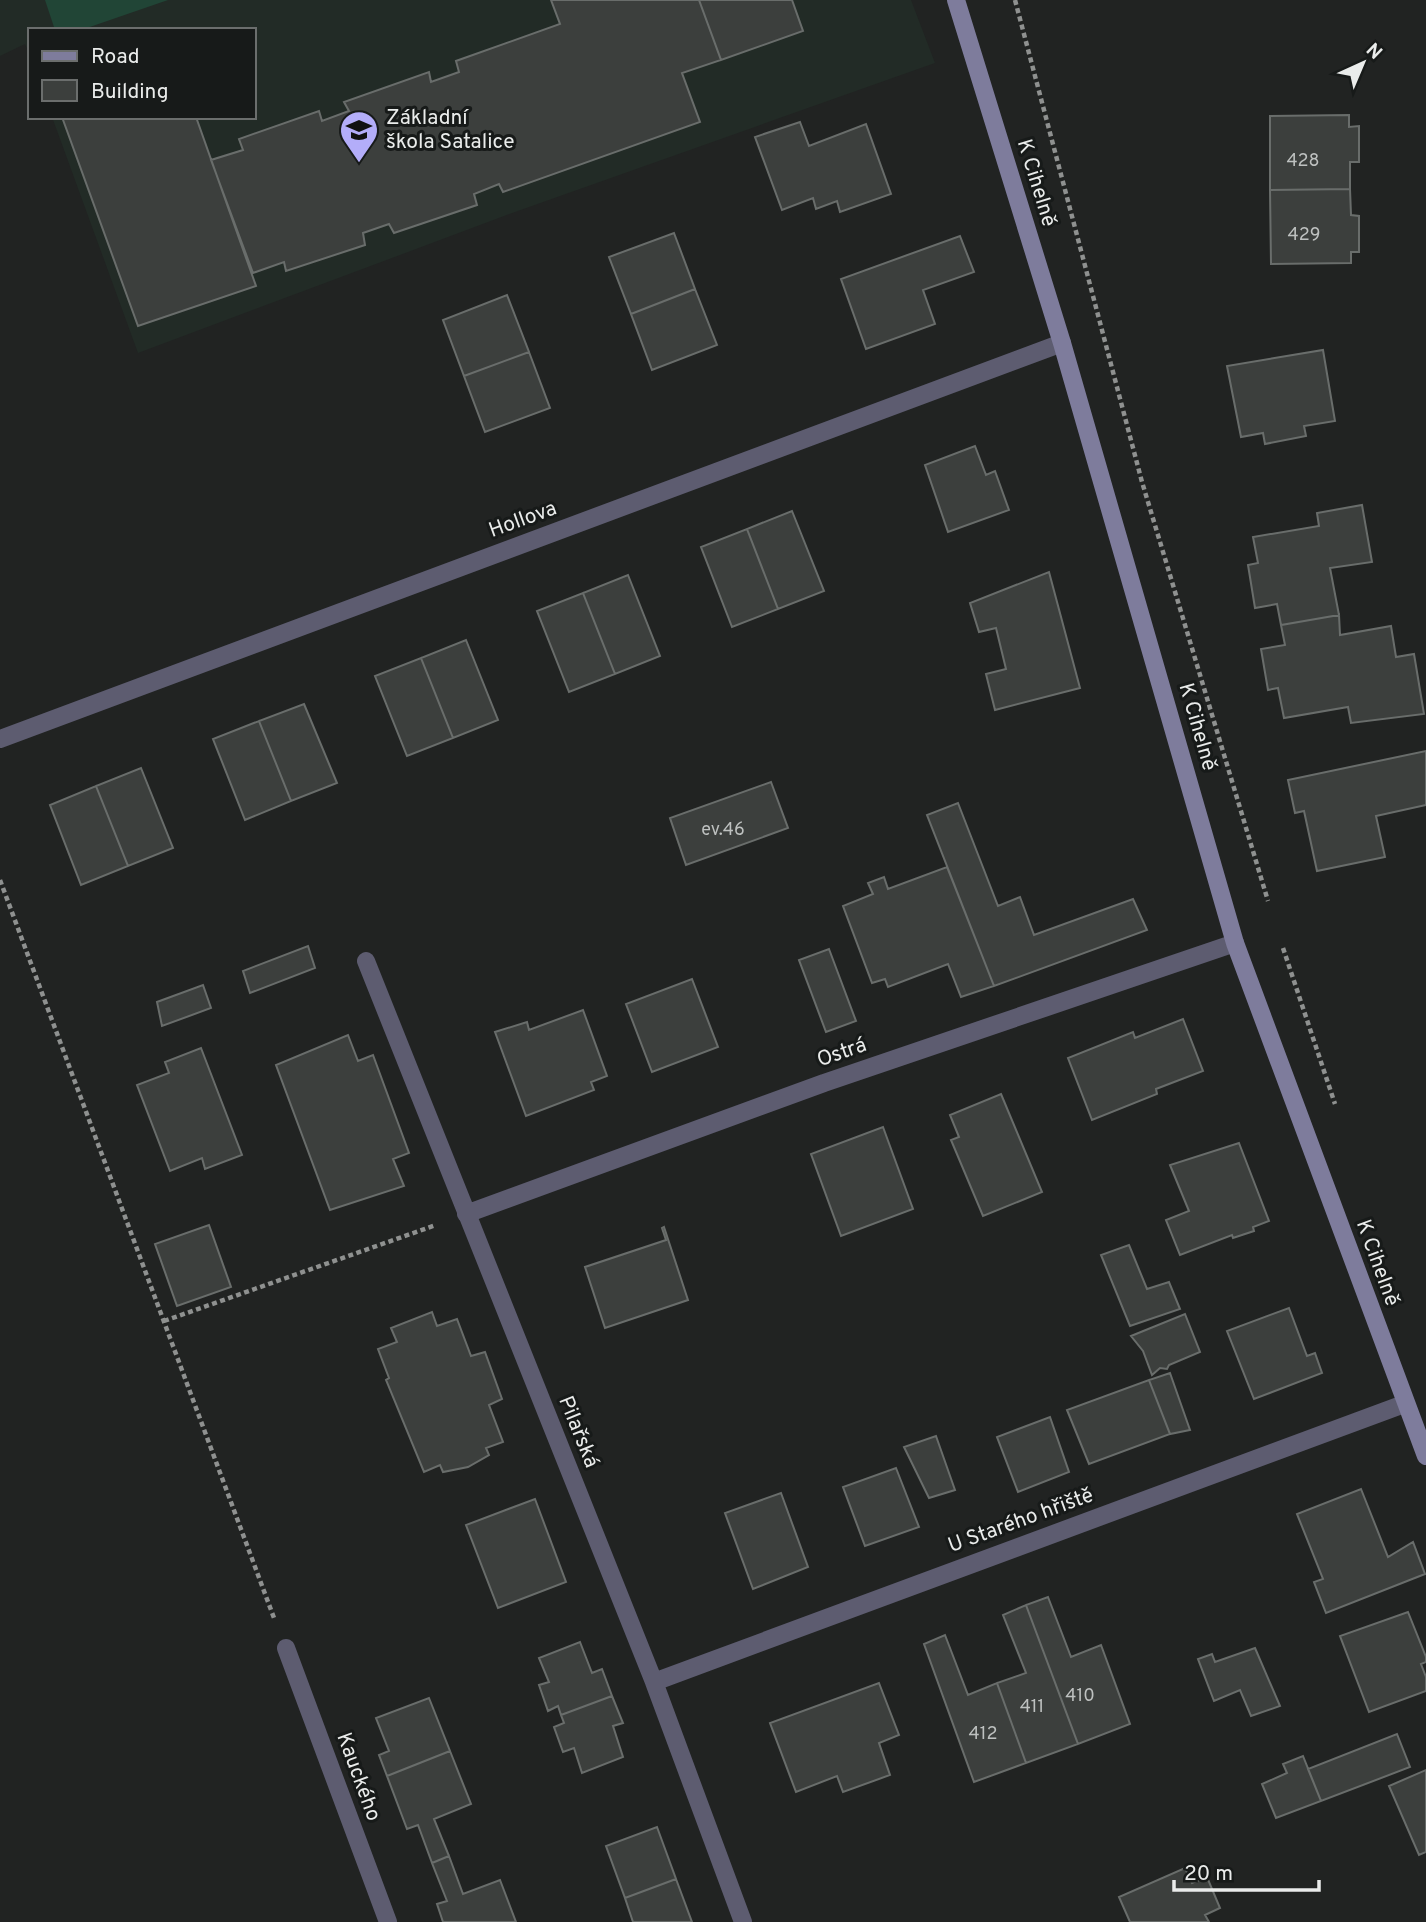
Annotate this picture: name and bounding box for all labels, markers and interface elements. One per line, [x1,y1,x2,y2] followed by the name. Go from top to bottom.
[28,28,256,119] legend
[1328,28,1398,98] north arrow
[1360,39,1387,66] text: N
[91,44,140,71] text: Road
[91,79,169,106] text: Building
[386,105,514,156] place label: Základní škola Satalice
[338,109,380,164] school or university icon: Základní škola Satalice
[1010,136,1062,230] street label: K Cihelně
[1286,150,1320,173] house number: 428
[1288,224,1320,247] house number: 429
[485,495,561,545] street label: Hollova
[1172,680,1222,774] street label: K Cihelně
[701,819,745,842] house number: ev.46
[814,1032,870,1074] street label: Ostrá
[1349,1216,1405,1310] street label: K Cihelně
[551,1392,605,1472] street label: Pilařská
[945,1482,1097,1560] street label: U Starého hřiště
[1065,1685,1095,1708] house number: 410
[1020,1696,1044,1719] house number: 411
[969,1723,997,1746] house number: 412
[329,1729,387,1825] street label: Kauckého
[1174,1848,1319,1892] scale bar
[1184,1861,1233,1888] text: 20 m

